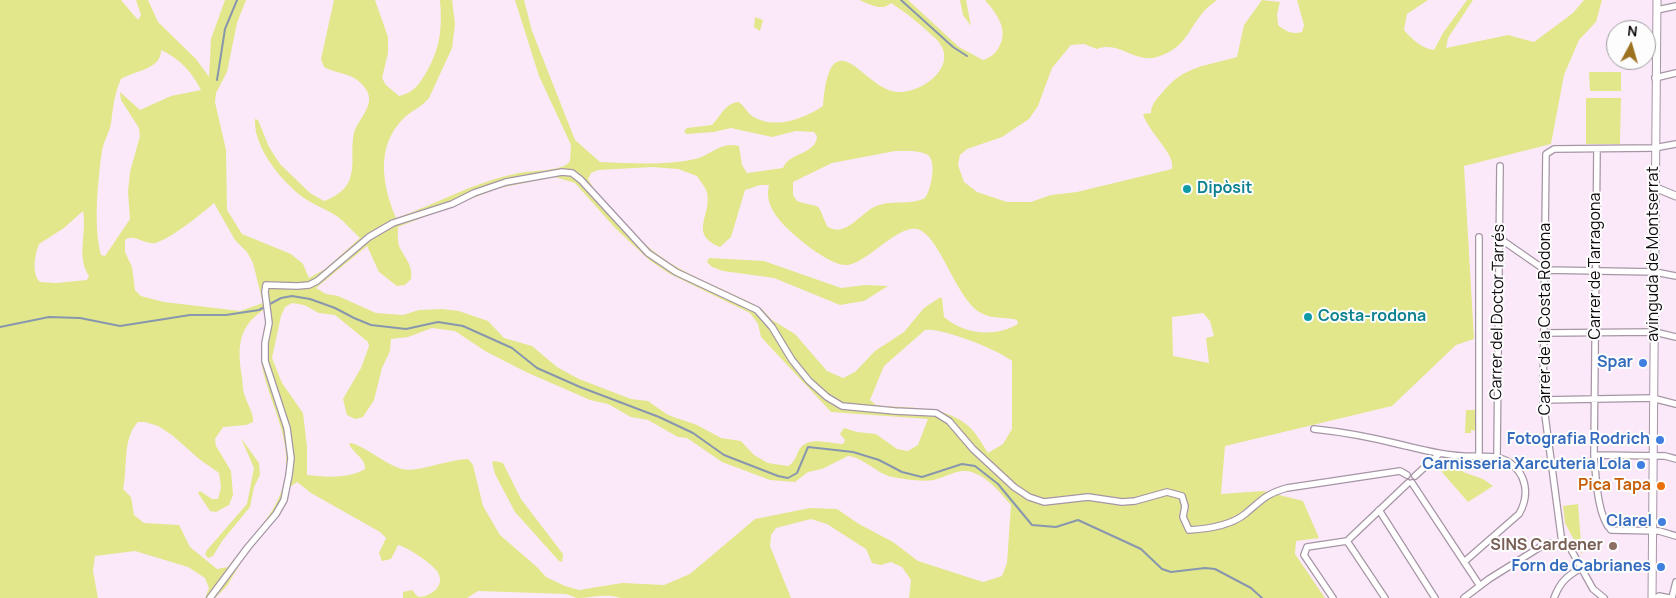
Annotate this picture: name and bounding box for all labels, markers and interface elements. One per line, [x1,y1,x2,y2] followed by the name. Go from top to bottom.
[1606,20,1656,70] north arrow
[1627,21,1639,41] text: N
[1644,166,1664,342] street label: avinguda de Montserrat
[1197,179,1252,199] place label: Dipòsit
[1181,183,1193,195] marker: Dipòsit
[1586,193,1606,339] street label: Carrer de Tarragona
[1536,223,1556,415] street label: Carrer de la Costa Rodona
[1487,224,1509,400] street label: Carrer del Doctor Tarrés
[1318,307,1426,327] place label: Costa-rodona
[1302,311,1314,323] marker: Costa-rodona
[1597,353,1633,373] place label: Spar
[1637,357,1649,369] marker: Spar
[1507,430,1650,450] place label: Fotografia Rodrich
[1654,434,1666,446] marker: Fotografia Rodrich
[1422,455,1631,475] place label: Carnisseria Xarcuteria Lola
[1635,459,1647,471] marker: Carnisseria Xarcuteria Lola
[1578,476,1651,496] place label: Pica Tapa
[1655,480,1667,492] marker: Pica Tapa
[1606,512,1652,532] place label: Clarel
[1656,516,1668,528] marker: Clarel
[1490,536,1603,556] place label: SINS Cardener
[1607,540,1619,552] marker: SINS Cardener
[1512,557,1651,577] place label: Forn de Cabrianes
[1655,561,1667,573] marker: Forn de Cabrianes

